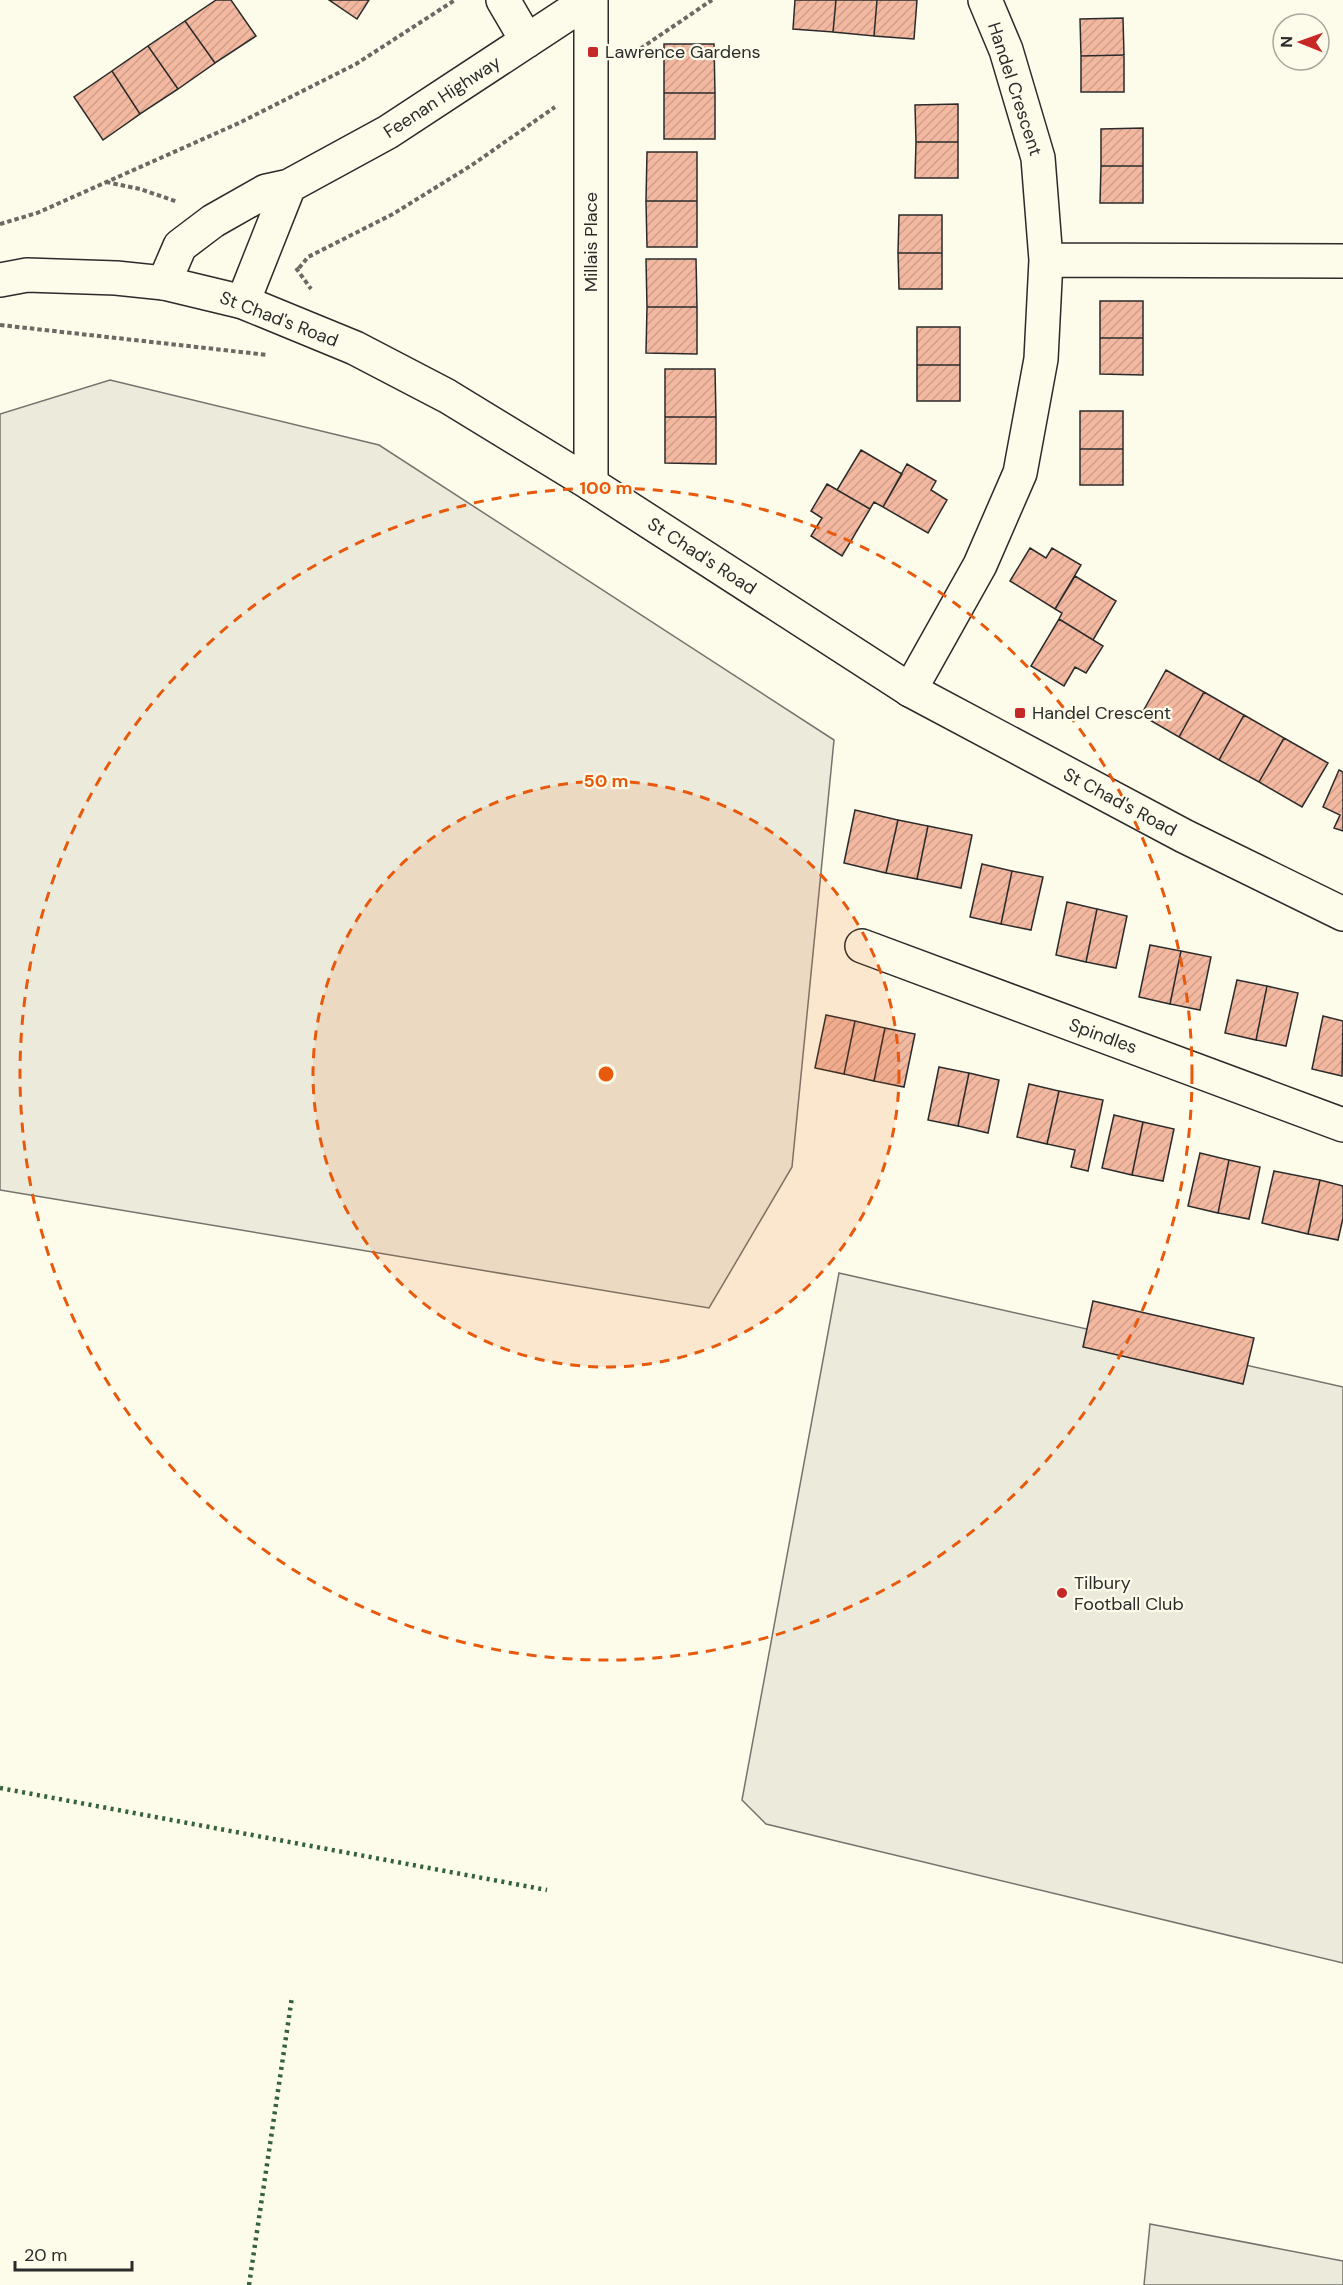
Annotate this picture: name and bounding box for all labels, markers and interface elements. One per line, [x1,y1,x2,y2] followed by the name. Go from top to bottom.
[1271,12,1331,72] north arrow
[982,19,1048,159] street label: Handel Crescent
[1276,36,1297,48] text: N
[605,40,761,64] place label: Lawrence Gardens
[586,45,600,59] marker: Lawrence Gardens
[379,50,505,144] street label: Feenan Highway
[579,192,603,292] street label: Millais Place
[216,285,342,353] street label: St Chad's Road
[579,476,633,500] text: 100 m
[643,512,761,600] street label: St Chad's Road
[1032,701,1171,725] place label: Handel Crescent
[1013,706,1027,720] marker: Handel Crescent
[1059,762,1181,842] street label: St Chad's Road
[583,769,629,793] text: 50 m
[1066,1013,1140,1059] street label: Spindles
[596,1064,616,1084] centre of rings
[1074,1571,1184,1616] place label: Tilbury Football Club
[1055,1586,1069,1600] marker: Tilbury Football Club
[15,2234,132,2272] scale bar
[24,2243,67,2267] text: 20 m

